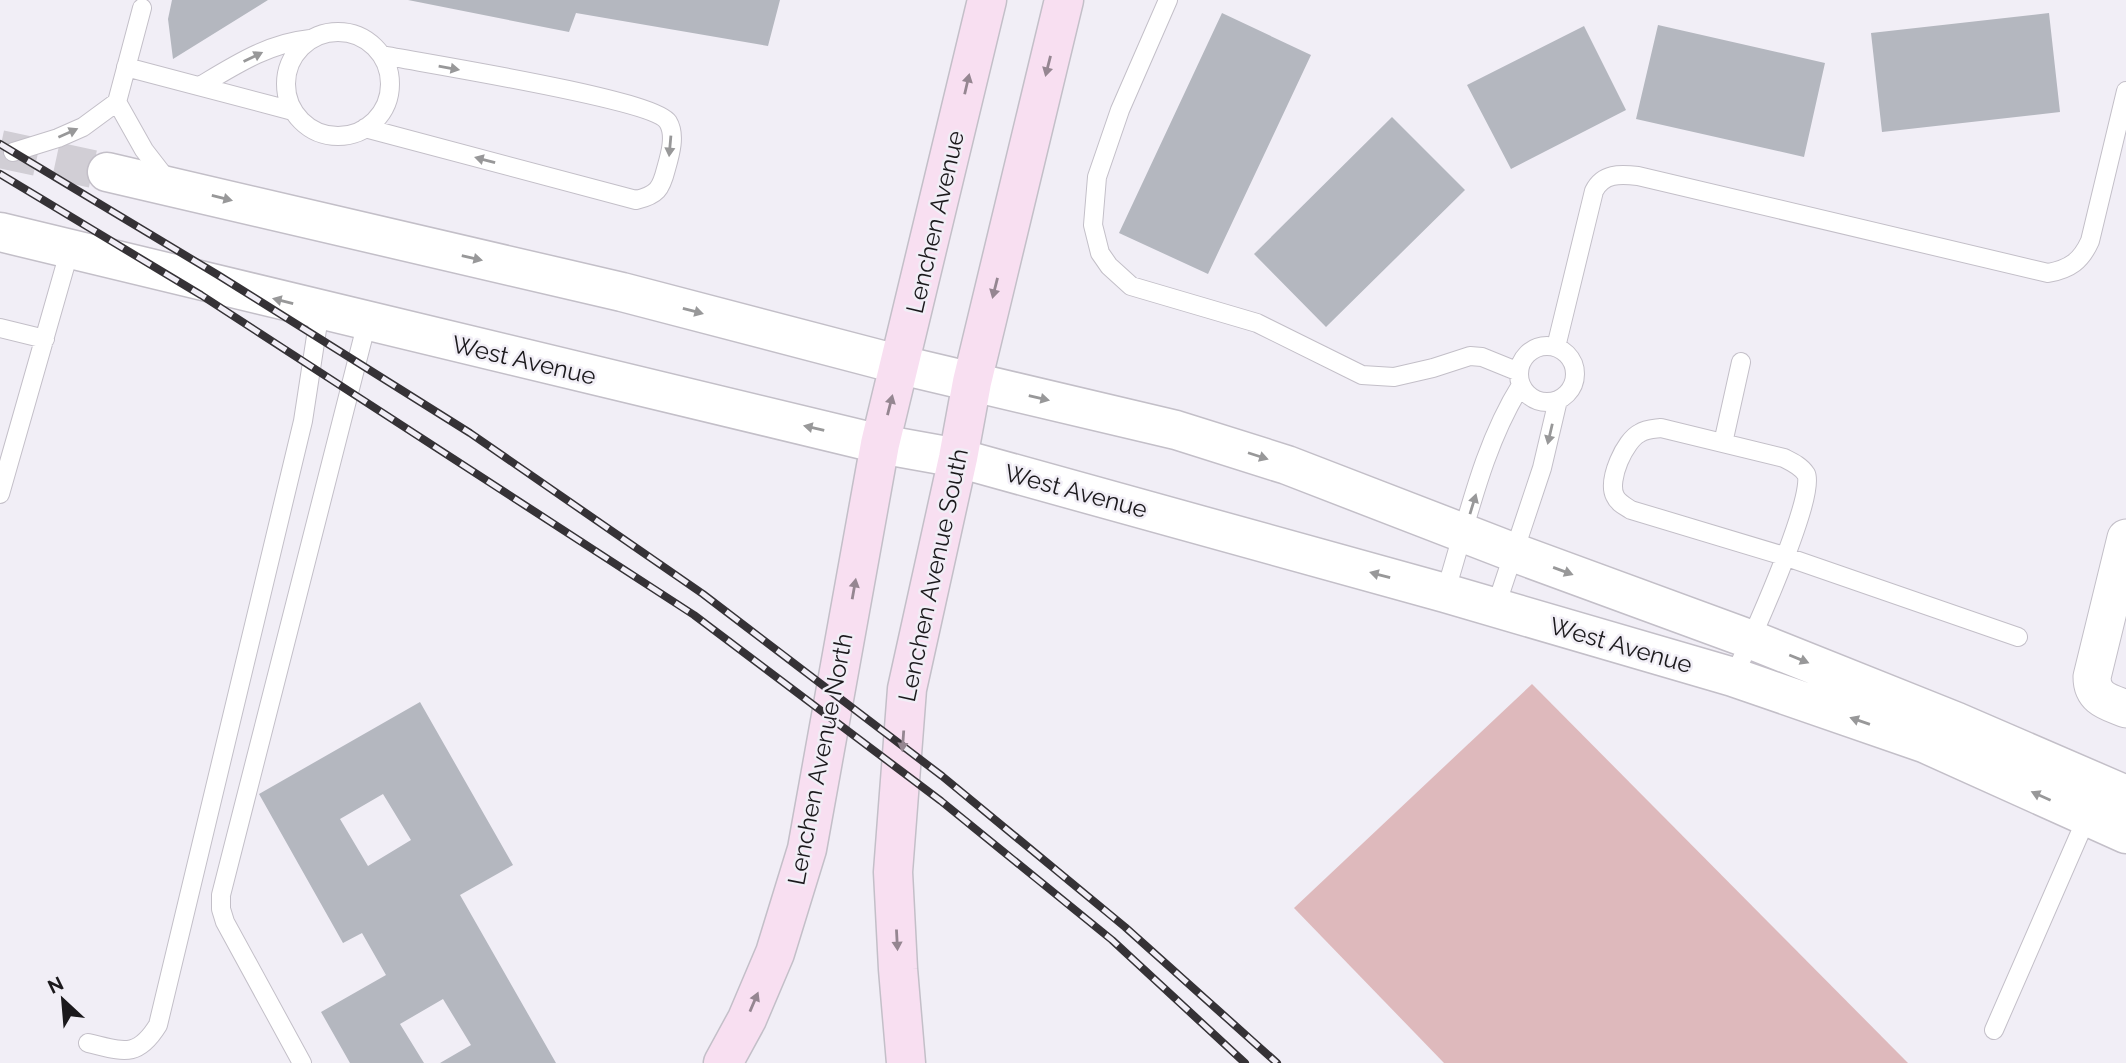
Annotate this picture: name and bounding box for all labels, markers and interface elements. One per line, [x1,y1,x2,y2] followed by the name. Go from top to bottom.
[243,51,263,62] one-way arrow
[1042,55,1053,77] one-way arrow
[438,62,460,73] one-way arrow
[962,73,973,95] one-way arrow
[58,127,79,138] one-way arrow
[900,128,970,316] street label: Lenchen Avenue
[665,135,676,157] one-way arrow
[474,154,496,165] one-way arrow
[211,193,233,204] one-way arrow
[461,253,483,264] one-way arrow
[989,277,1000,299] one-way arrow
[272,295,294,306] one-way arrow
[682,306,704,317] one-way arrow
[449,329,599,391] street label: West Avenue
[1028,392,1050,403] one-way arrow
[886,394,896,415] one-way arrow
[803,422,825,433] one-way arrow
[1544,423,1555,445] one-way arrow
[892,446,974,704] street label: Lenchen Avenue South
[1248,452,1269,462] one-way arrow
[1001,458,1151,524] street label: West Avenue
[1468,494,1479,515] one-way arrow
[1553,565,1574,576] one-way arrow
[1369,569,1390,579] one-way arrow
[849,578,860,600] one-way arrow
[1546,611,1696,679] street label: West Avenue
[781,631,859,887] street label: Lenchen Avenue North
[1789,653,1810,664] one-way arrow
[1849,715,1870,726] one-way arrow
[897,730,908,752] one-way arrow
[2031,790,2052,801] one-way arrow
[891,929,902,951] one-way arrow
[28,965,98,1035] north arrow
[44,972,67,998] text: N
[748,992,760,1012] one-way arrow

